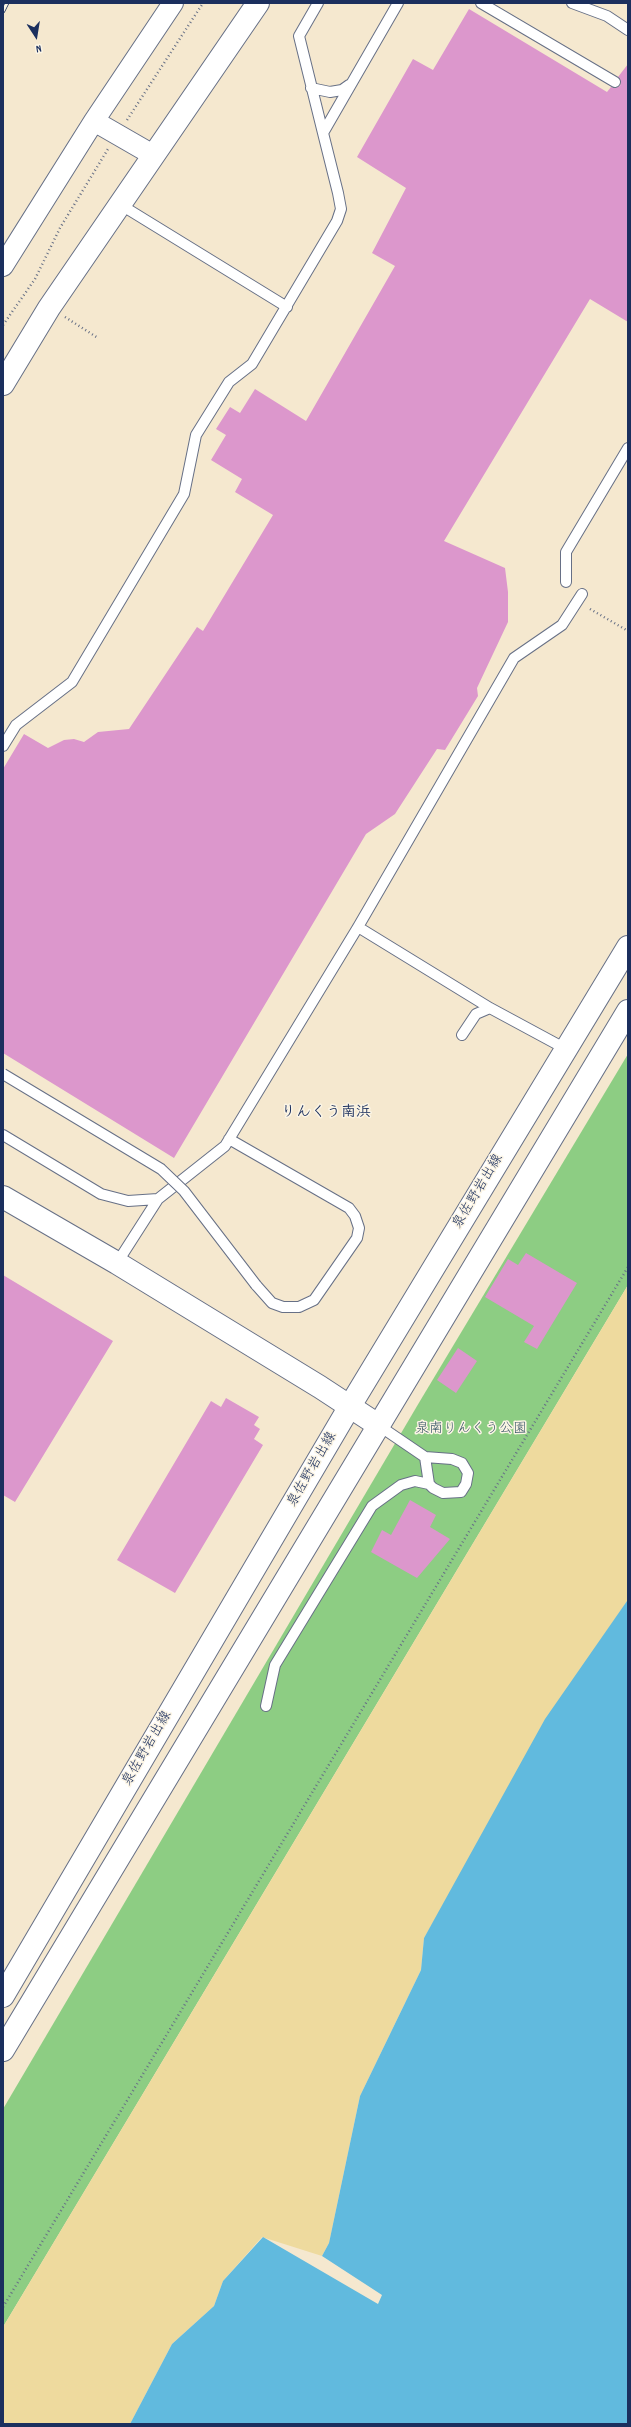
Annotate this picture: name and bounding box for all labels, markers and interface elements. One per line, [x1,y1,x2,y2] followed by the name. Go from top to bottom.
[16,16,56,56] north arrow
[34,39,43,56] text: N
[281,1105,371,1123] district label: りんくう南浜
[450,1152,508,1232] street label: 泉佐野岩出線
[415,1422,527,1438] park label: 泉南りんくう公園
[285,1429,341,1511] street label: 泉佐野岩出線
[120,1708,176,1790] street label: 泉佐野岩出線

